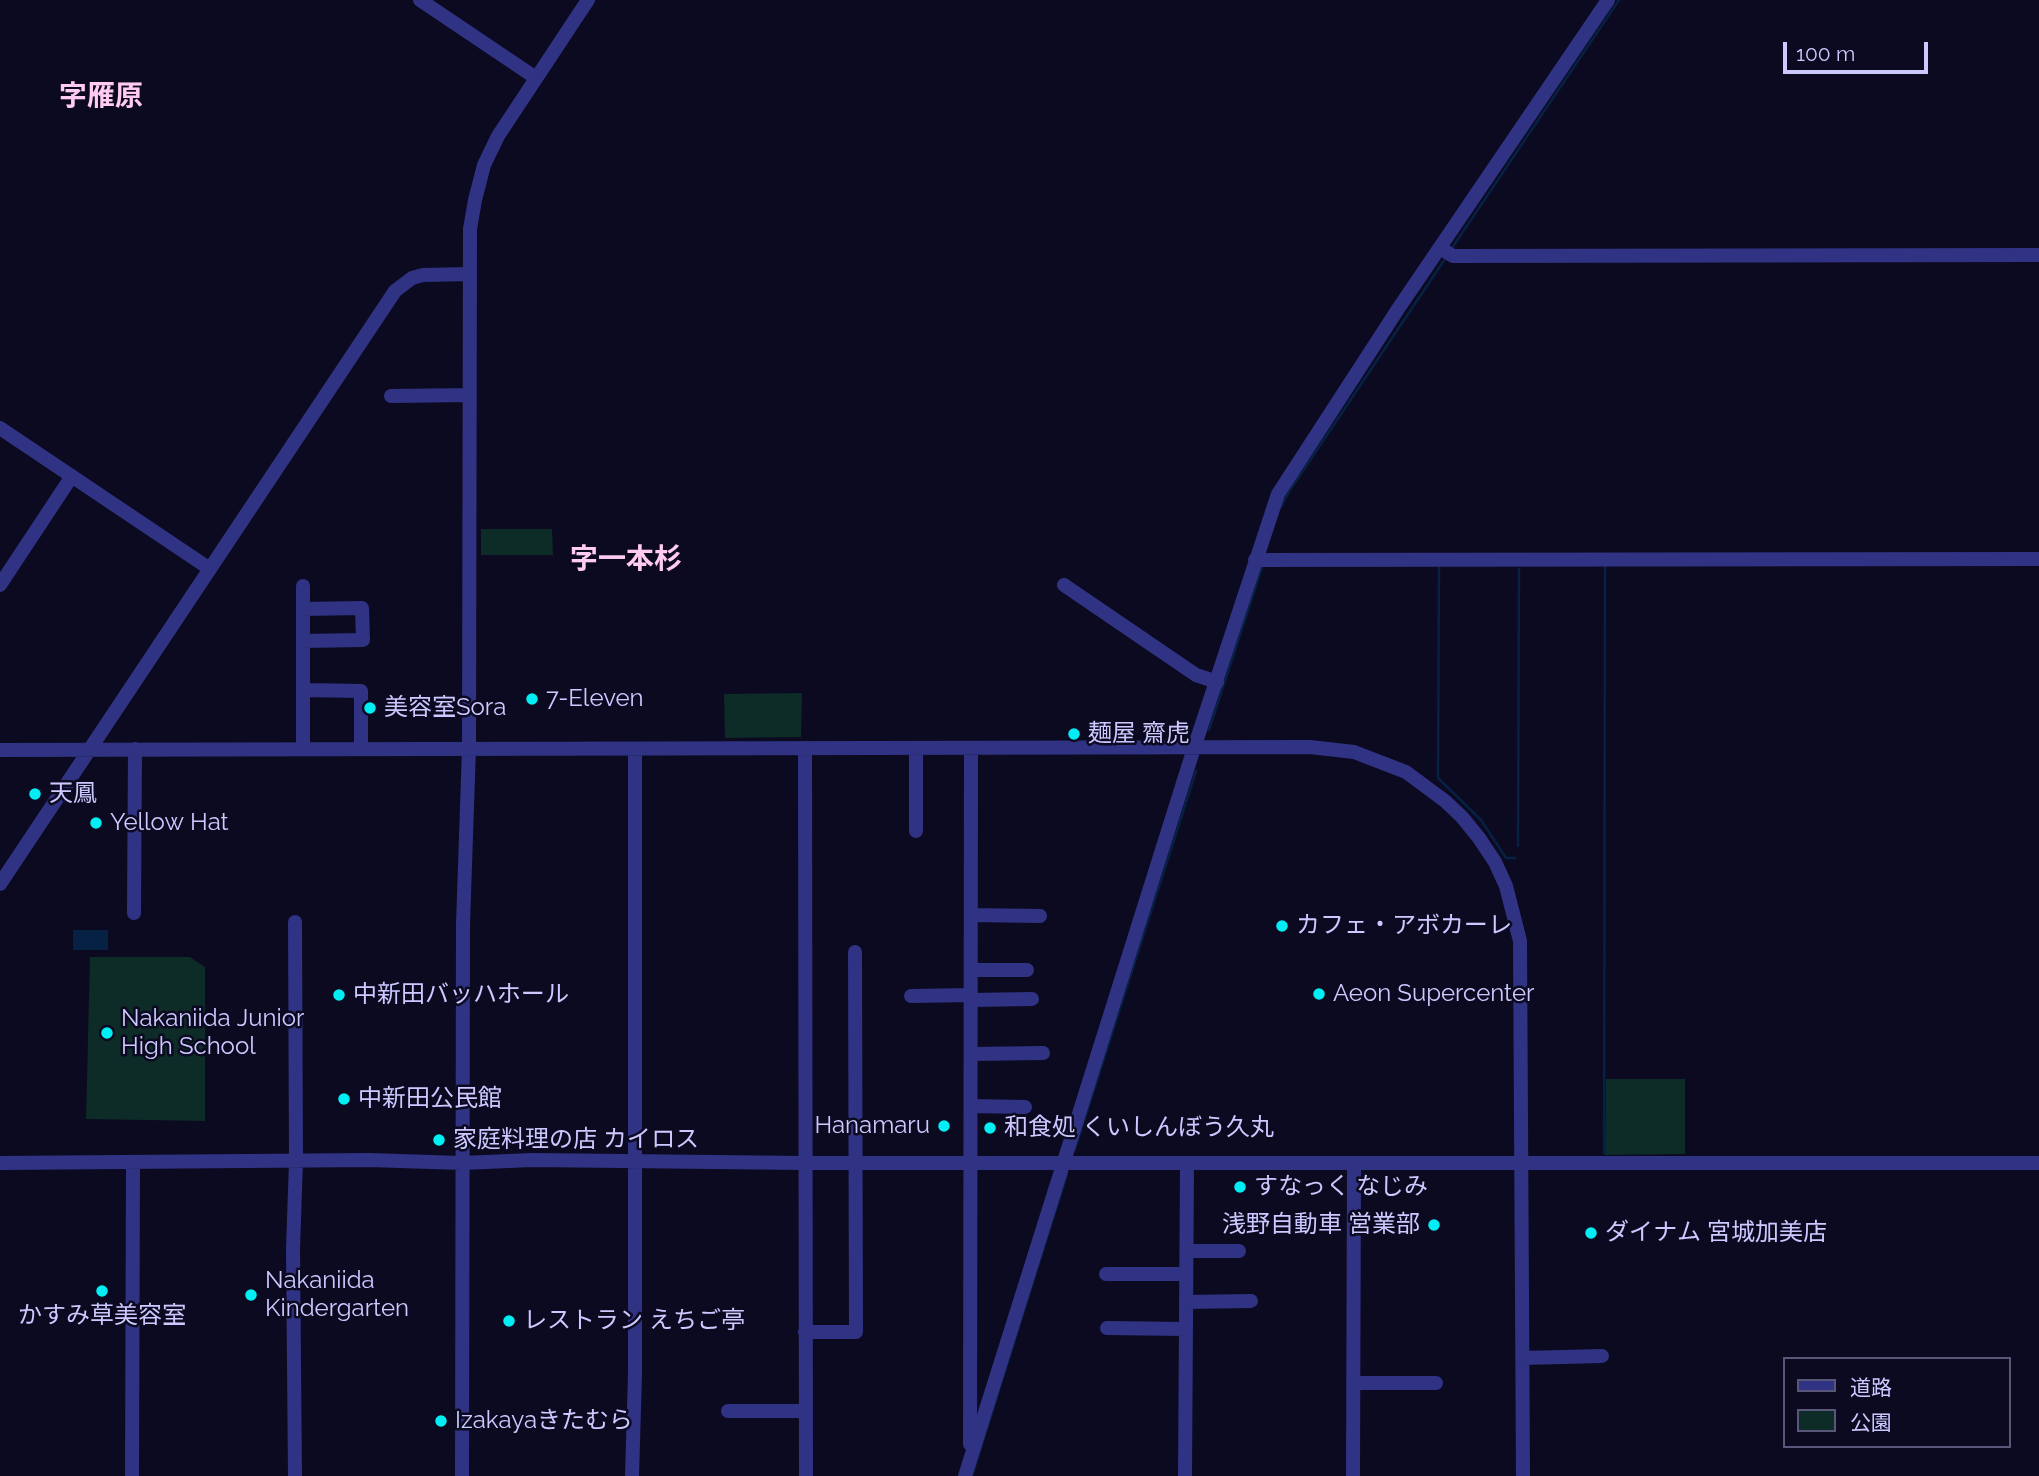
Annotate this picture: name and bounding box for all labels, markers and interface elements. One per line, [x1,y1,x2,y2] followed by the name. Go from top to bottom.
[1787,28,1932,72] scale bar
[1796,41,1855,66] text: 100 m
[59,80,143,114] district label: 字雁原
[570,543,682,577] district label: 字一本杉
[546,685,644,713] place label: 7-Eleven
[524,691,540,707] marker: 7-Eleven
[384,694,506,722] place label: 美容室Sora
[362,700,378,716] marker: 美容室Sora
[1088,720,1190,748] place label: 麺屋 齋虎
[1066,726,1082,742] marker: 麺屋 齋虎
[49,780,97,808] place label: 天鳳
[27,786,43,802] marker: 天鳳
[110,809,229,837] place label: Yellow Hat
[88,815,104,831] marker: Yellow Hat
[1296,912,1512,940] place label: カフェ・アボカーレ
[1274,918,1290,934] marker: カフェ・アボカーレ
[1333,980,1534,1008] place label: Aeon Supercenter
[353,981,569,1009] place label: 中新田バッハホール
[1311,986,1327,1002] marker: Aeon Supercenter
[331,987,347,1003] marker: 中新田バッハホール
[121,1005,304,1061] place label: Nakaniida Junior High School
[99,1025,115,1041] marker: Nakaniida Junior High School
[358,1085,502,1113] place label: 中新田公民館
[336,1091,352,1107] marker: 中新田公民館
[814,1112,930,1140] place label: Hanamaru
[1004,1114,1274,1142] place label: 和食処 くいしんぼう久丸
[936,1118,952,1134] marker: Hanamaru
[982,1120,998,1136] marker: 和食処 くいしんぼう久丸
[453,1126,699,1154] place label: 家庭料理の店 カイロス
[431,1132,447,1148] marker: 家庭料理の店 カイロス
[1254,1173,1428,1201] place label: すなっく なじみ
[1232,1179,1248,1195] marker: すなっく なじみ
[1222,1211,1420,1239] place label: 浅野自動車 営業部
[1426,1217,1442,1233] marker: 浅野自動車 営業部
[1605,1219,1827,1247] place label: ダイナム 宮城加美店
[1583,1225,1599,1241] marker: ダイナム 宮城加美店
[265,1267,409,1323] place label: Nakaniida Kindergarten
[94,1283,110,1299] marker: かすみ草美容室
[243,1287,259,1303] marker: Nakaniida Kindergarten
[18,1302,186,1330] place label: かすみ草美容室
[523,1307,745,1335] place label: レストラン えちご亭
[501,1313,517,1329] marker: レストラン えちご亭
[1784,1357,2011,1448] legend
[1850,1375,1892,1400] text: 道路
[455,1407,633,1435] place label: Izakayaきたむら
[1850,1410,1892,1435] text: 公園
[433,1413,449,1429] marker: Izakayaきたむら

